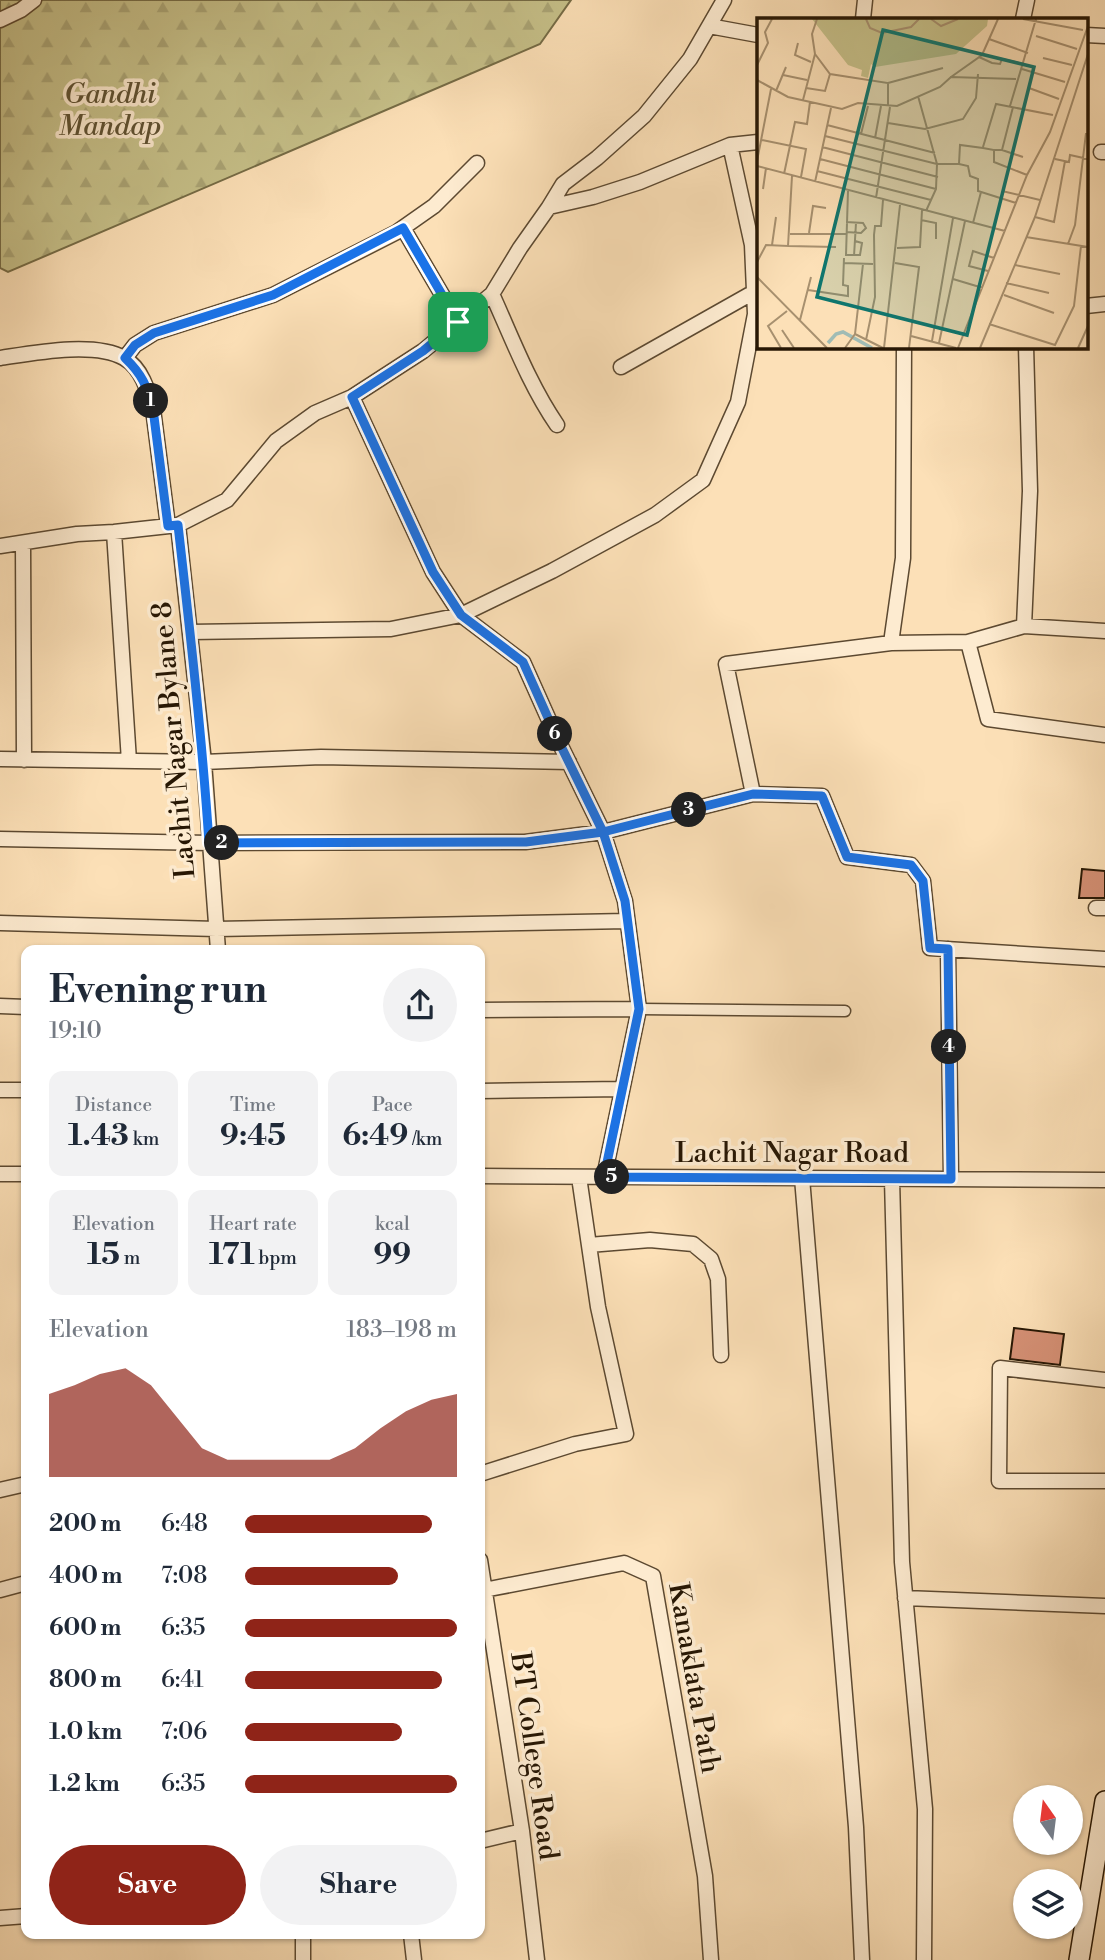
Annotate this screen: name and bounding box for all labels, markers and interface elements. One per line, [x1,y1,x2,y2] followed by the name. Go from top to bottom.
[757,18,1088,348] inset map
[58,77,162,144] park label: Gandhi Mandap
[428,292,488,352] pin
[439,303,477,341] icon: arrive
[134,384,168,418] pin: 1
[146,388,155,412] text: 1
[144,600,204,880] street label: Lachit Nagar Bylane 8
[538,716,572,752] pin: 6
[549,721,560,745] text: 6
[672,792,706,828] pin: 3
[683,797,694,821] text: 3
[204,826,240,860] pin: 2
[216,830,227,854] text: 2
[49,967,267,1014] text: Evening run
[383,968,457,1042] button: share
[49,1017,102,1045] text: 19:10
[932,1030,967,1064] pin: 4
[942,1034,955,1058] text: 4
[75,1093,152,1117] text: Distance
[230,1093,276,1117] text: Time
[372,1093,413,1117] text: Pace
[68,1117,129,1155] text: 1.43
[220,1117,286,1155] text: 9:45
[342,1117,408,1155] text: 6:49
[129,1127,159,1151] text: km
[408,1127,442,1151] text: /km
[675,1136,909,1171] street label: Lachit Nagar Road
[594,1160,630,1194] pin: 5
[606,1164,617,1188] text: 5
[73,1212,155,1236] text: Elevation
[209,1212,297,1236] text: Heart rate
[375,1212,410,1236] text: kcal
[87,1236,120,1274] text: 15
[209,1236,255,1274] text: 171
[373,1236,411,1274] text: 99
[120,1246,140,1270] text: m
[255,1246,297,1270] text: bpm
[49,1316,149,1344] text: Elevation
[346,1316,457,1344] text: 183–198 m
[49,1510,121,1538] text: 200 m
[161,1510,208,1538] text: 6:48
[49,1562,122,1590] text: 400 m
[161,1562,207,1590] text: 7:08
[660,1580,728,1776] street label: Kanaklata Path
[49,1614,122,1642] text: 600 m
[161,1614,206,1642] text: 6:35
[502,1649,566,1862] street label: BT College Road
[49,1666,122,1694] text: 800 m
[161,1666,204,1694] text: 6:41
[49,1718,122,1746] text: 1.0 km
[161,1718,207,1746] text: 7:06
[49,1770,120,1798] text: 1.2 km
[161,1770,206,1798] text: 6:35
[1013,1785,1083,1855] north arrow
[1013,1785,1083,1939] map controls
[49,1845,246,1925] button: Save
[260,1845,457,1925] button: Share
[1013,1869,1083,1939] button: layers

